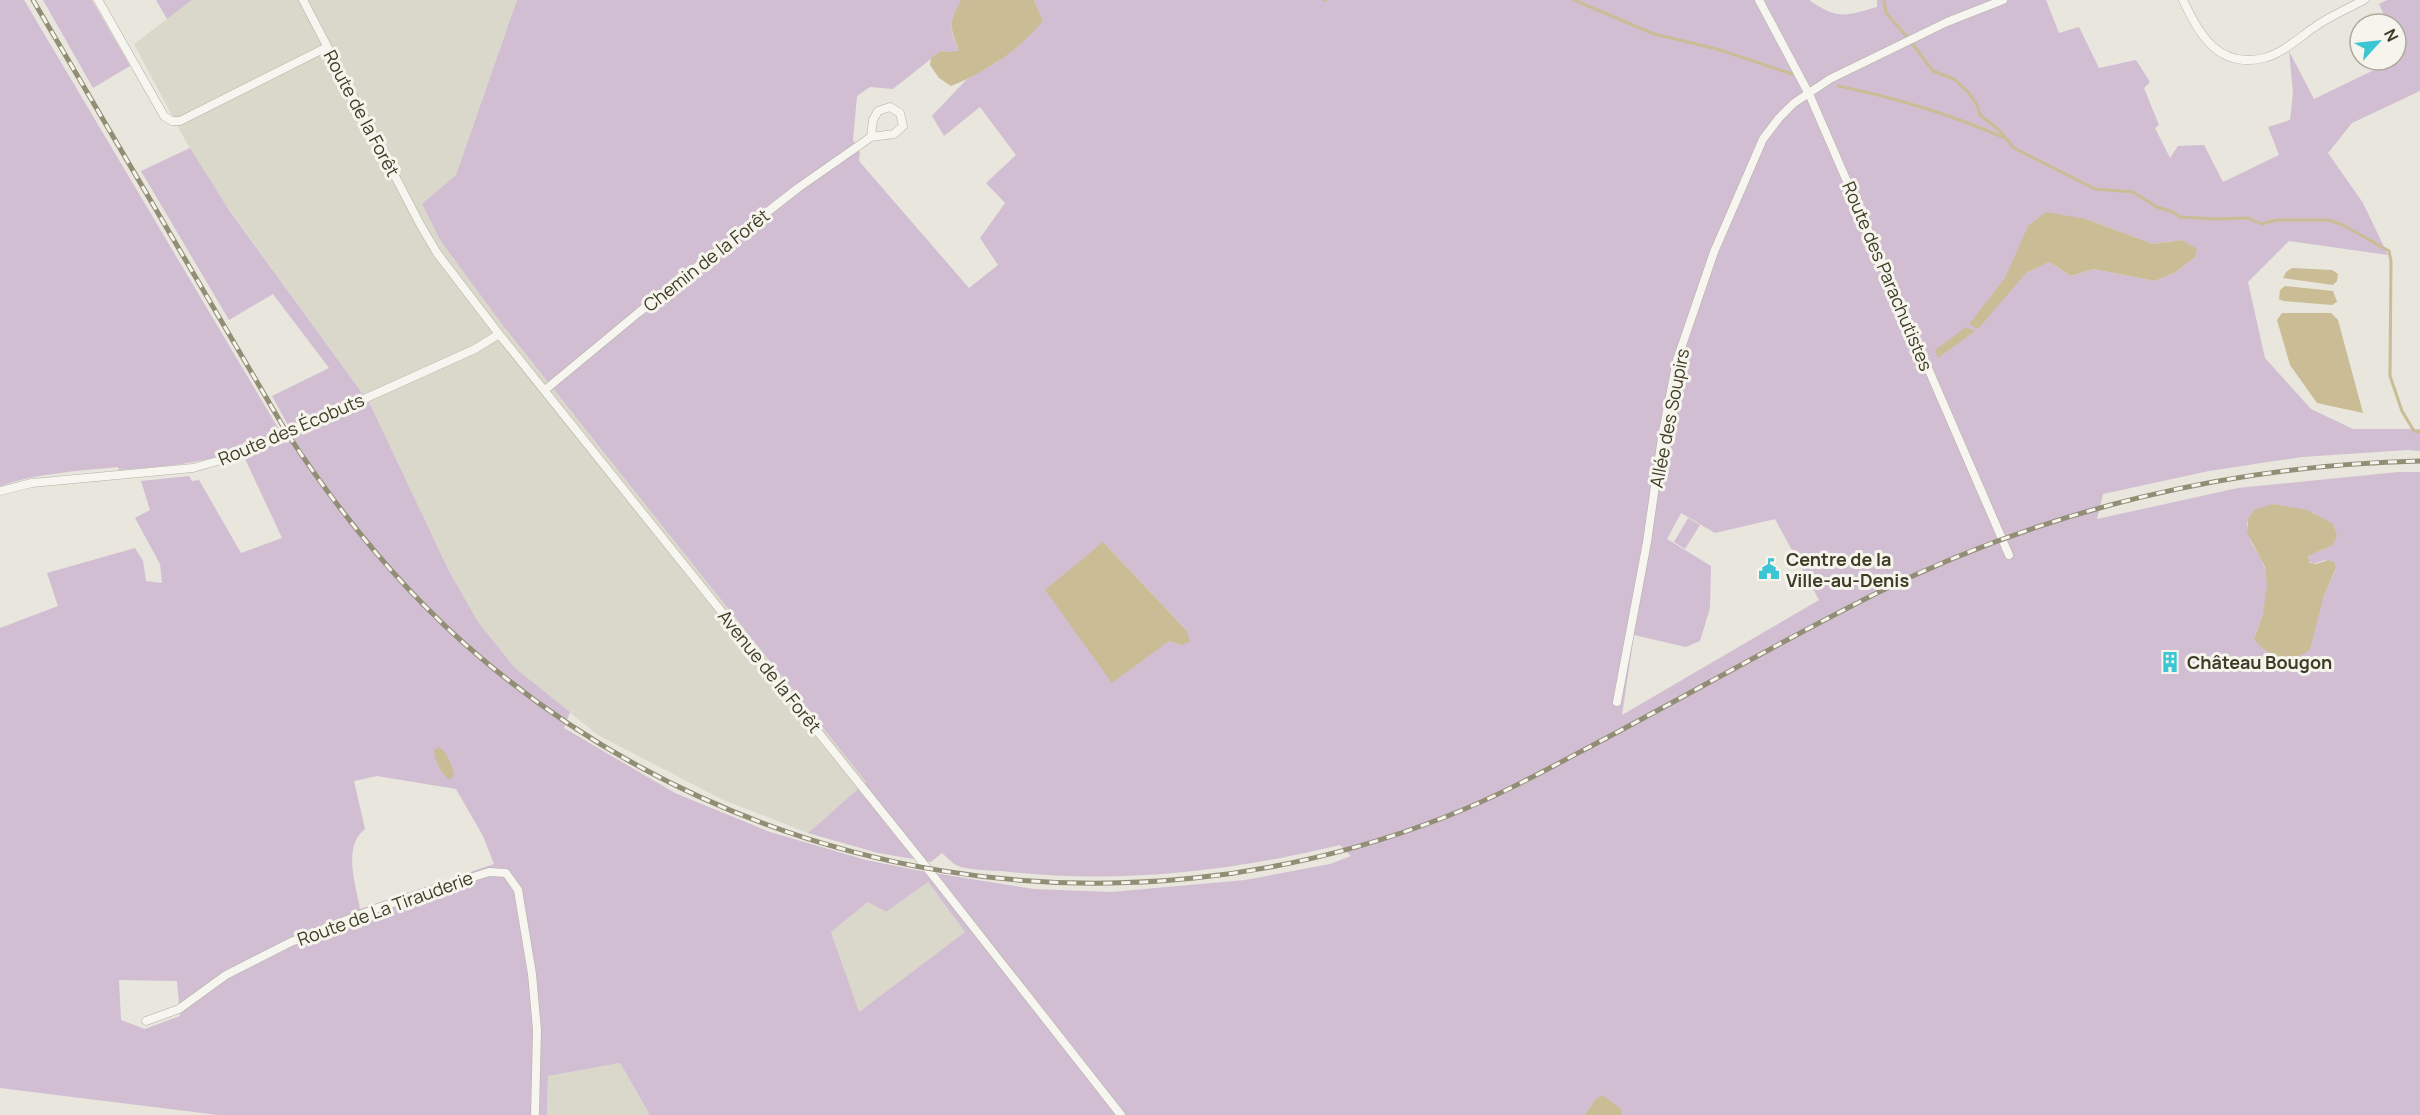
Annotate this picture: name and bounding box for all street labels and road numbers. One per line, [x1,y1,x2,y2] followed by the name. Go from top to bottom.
[319,46,405,180] street label: Route de la Forêt
[1837,178,1939,374] street label: Route des Parachutistes
[638,203,774,317] street label: Chemin de la Forêt
[1644,346,1694,490] street label: Allée des Soupirs
[214,387,368,471] street label: Route des Écobuts
[713,605,827,737] street label: Avenue de la Forêt
[294,865,476,951] street label: Route de La Tirauderie

